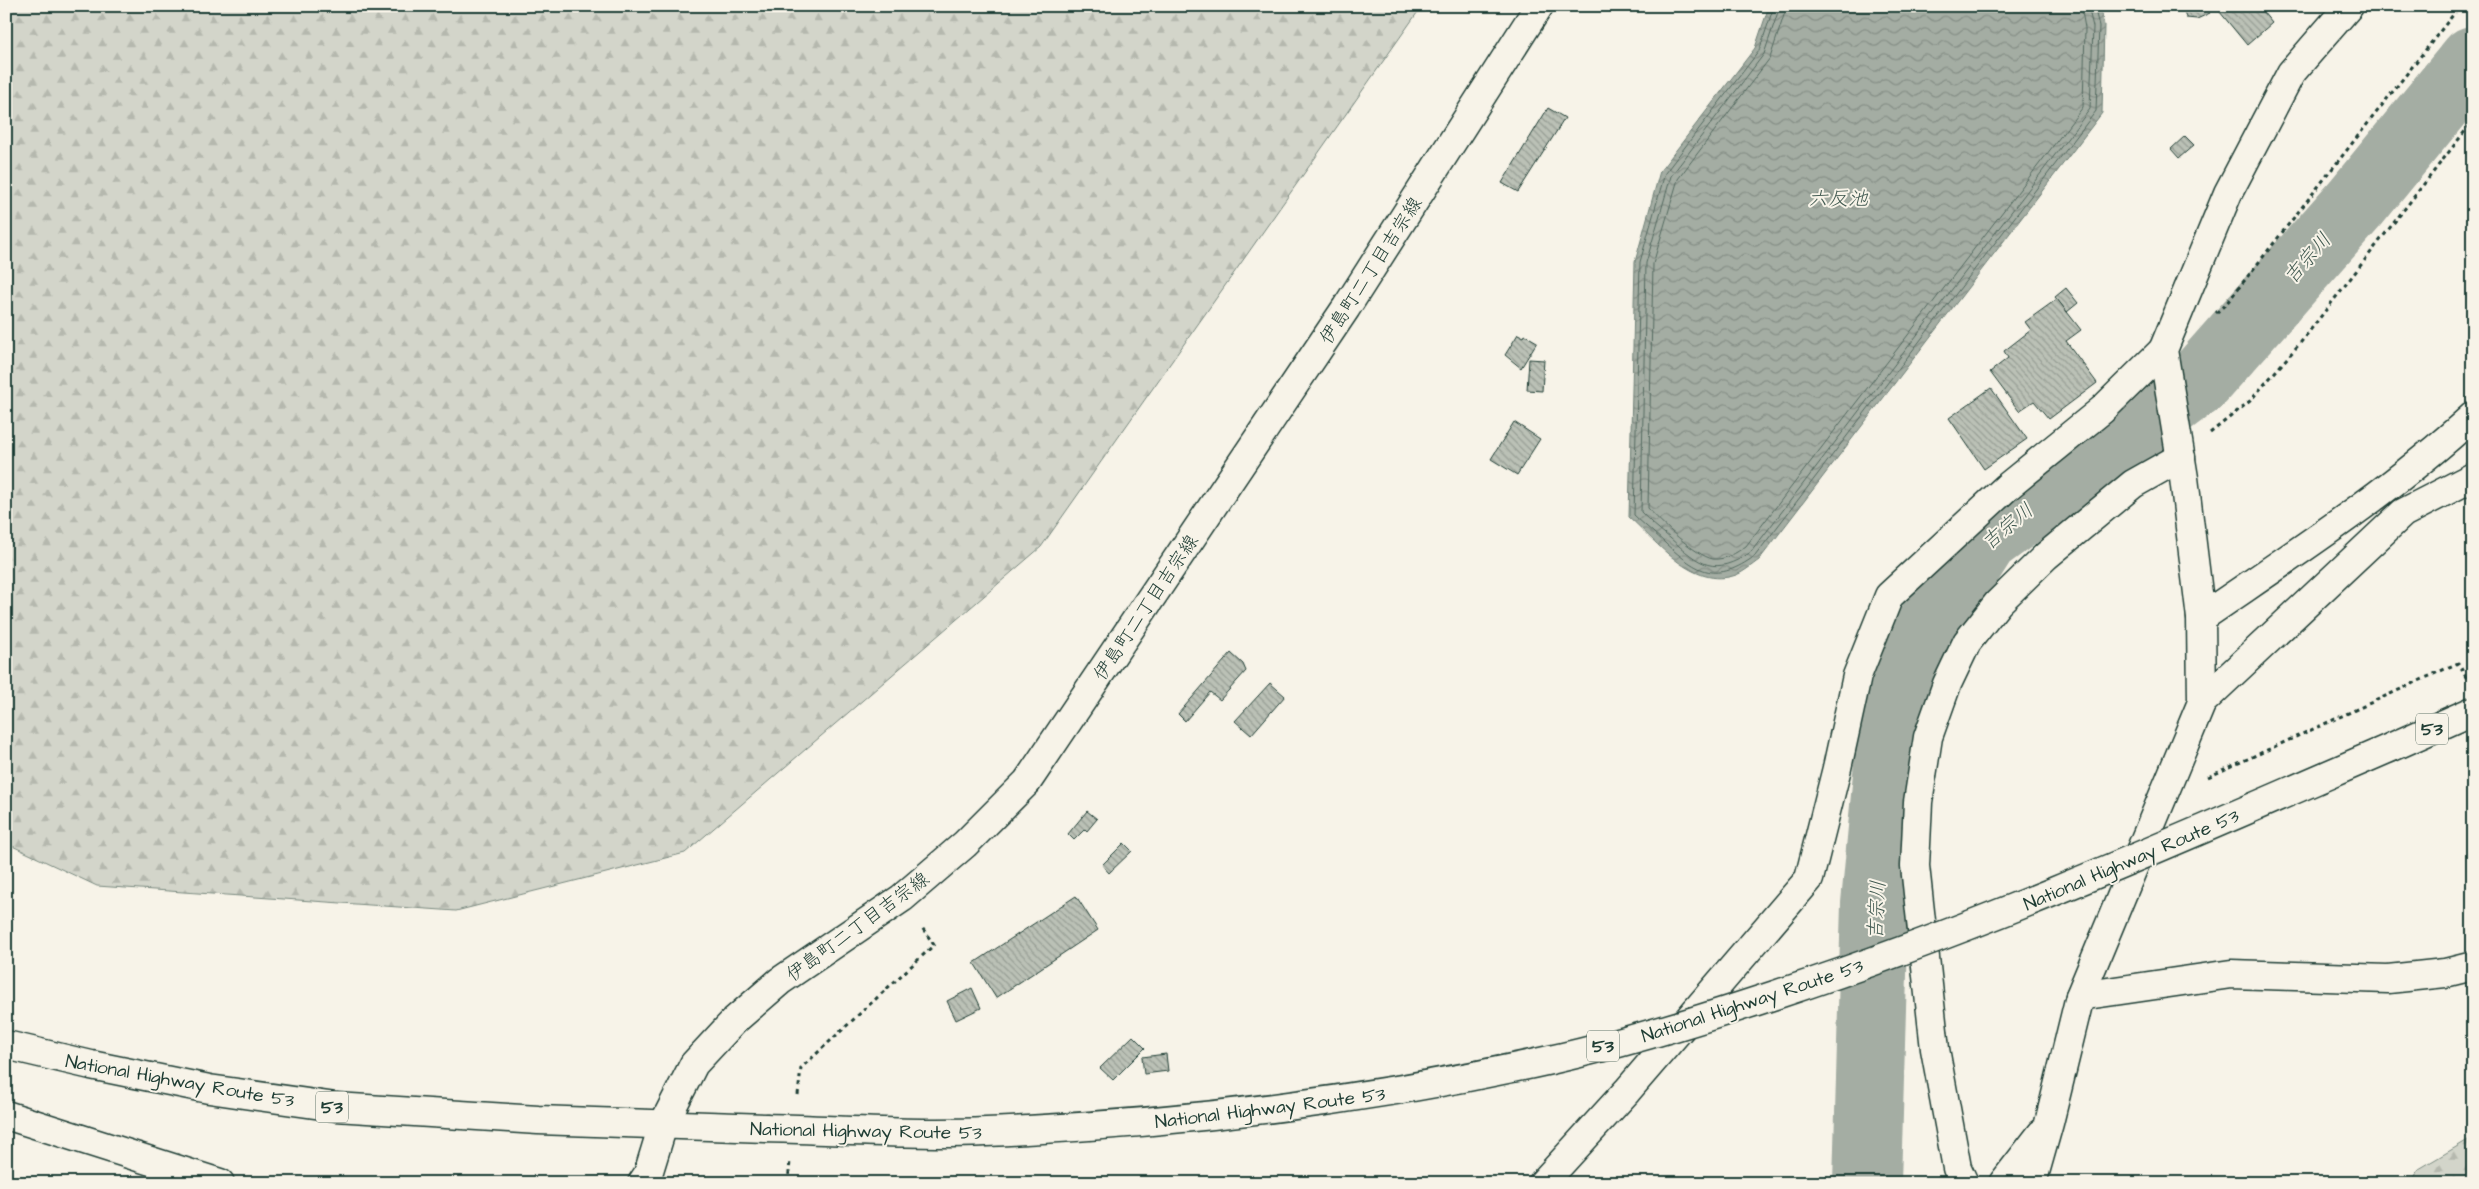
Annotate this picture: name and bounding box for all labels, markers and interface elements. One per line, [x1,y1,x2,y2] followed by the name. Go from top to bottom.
[1808,185,1869,213] water label: 六反池
[1313,192,1429,350] street label: 伊島町二丁目吉宗線
[2278,227,2338,290] water label: 吉宗川
[1976,497,2040,557] water label: 吉宗川
[1087,529,1205,686] street label: 伊島町二丁目吉宗線
[2416,714,2448,744] road number: 53
[2020,803,2244,919] street label: National Highway Route 53
[781,866,935,988] street label: 伊島町二丁目吉宗線
[1861,879,1893,941] water label: 吉宗川
[1638,953,1867,1051] street label: National Highway Route 53
[1587,1030,1619,1062] road number: 53
[63,1048,297,1116] street label: National Highway Route 53
[1153,1081,1387,1137] street label: National Highway Route 53
[316,1092,348,1122] road number: 53
[750,1116,982,1148] street label: National Highway Route 53

